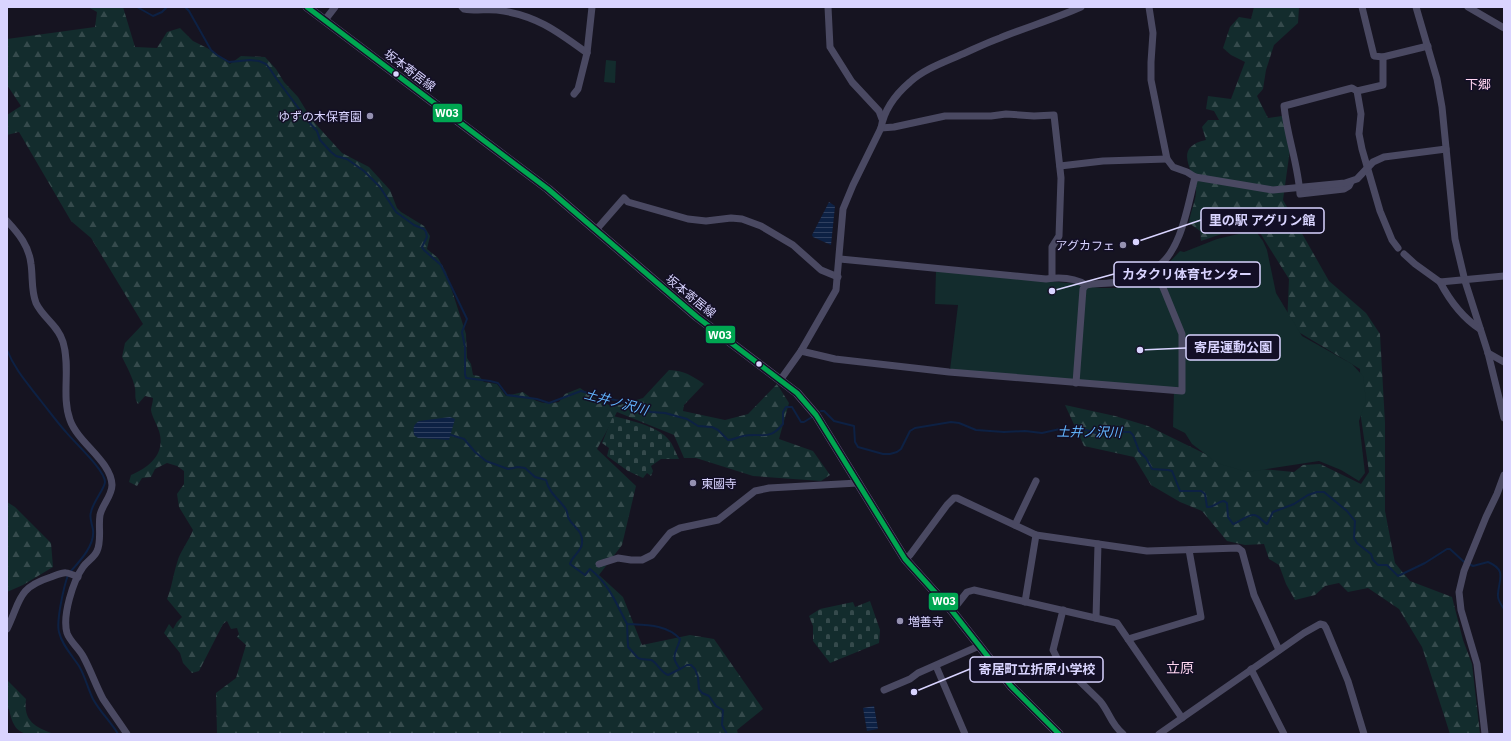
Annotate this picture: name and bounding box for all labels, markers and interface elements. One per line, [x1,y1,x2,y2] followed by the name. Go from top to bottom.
[382,46,438,94] street label: 坂本寄居線
[391,69,401,79] unlabelled marker
[1465,76,1491,93] district label: 下郷
[432,103,463,123] line badge: W03
[435,106,459,120] text: W03
[278,109,362,124] place label: ゆずの木保育園
[365,111,375,121] marker: ゆずの木保育園
[1201,208,1324,233] callout: 里の駅 アグリン館
[1209,212,1315,229] text: 里の駅 アグリン館
[1056,238,1115,253] place label: アグカフェ
[1118,240,1128,250] marker: アグカフェ
[1114,262,1260,287] callout: カタクリ体育センター
[1122,266,1252,283] text: カタクリ体育センター
[663,271,719,321] street label: 坂本寄居線
[705,325,736,344] line badge: W03
[708,328,732,342] text: W03
[1186,335,1280,360] callout: 寄居運動公園
[1194,339,1272,356] text: 寄居運動公園
[754,359,764,369] unlabelled marker
[582,385,652,419] water label: 土井ノ沢川
[1056,423,1124,441] water label: 土井ノ沢川
[701,476,737,491] place label: 東國寺
[688,478,698,488] marker: 東國寺
[928,592,959,611] line badge: W03
[932,594,956,608] text: W03
[908,614,944,629] place label: 増善寺
[895,616,905,626] marker: 増善寺
[970,657,1103,682] callout: 寄居町立折原小学校
[1166,659,1194,677] district label: 立原
[978,661,1096,678] text: 寄居町立折原小学校

